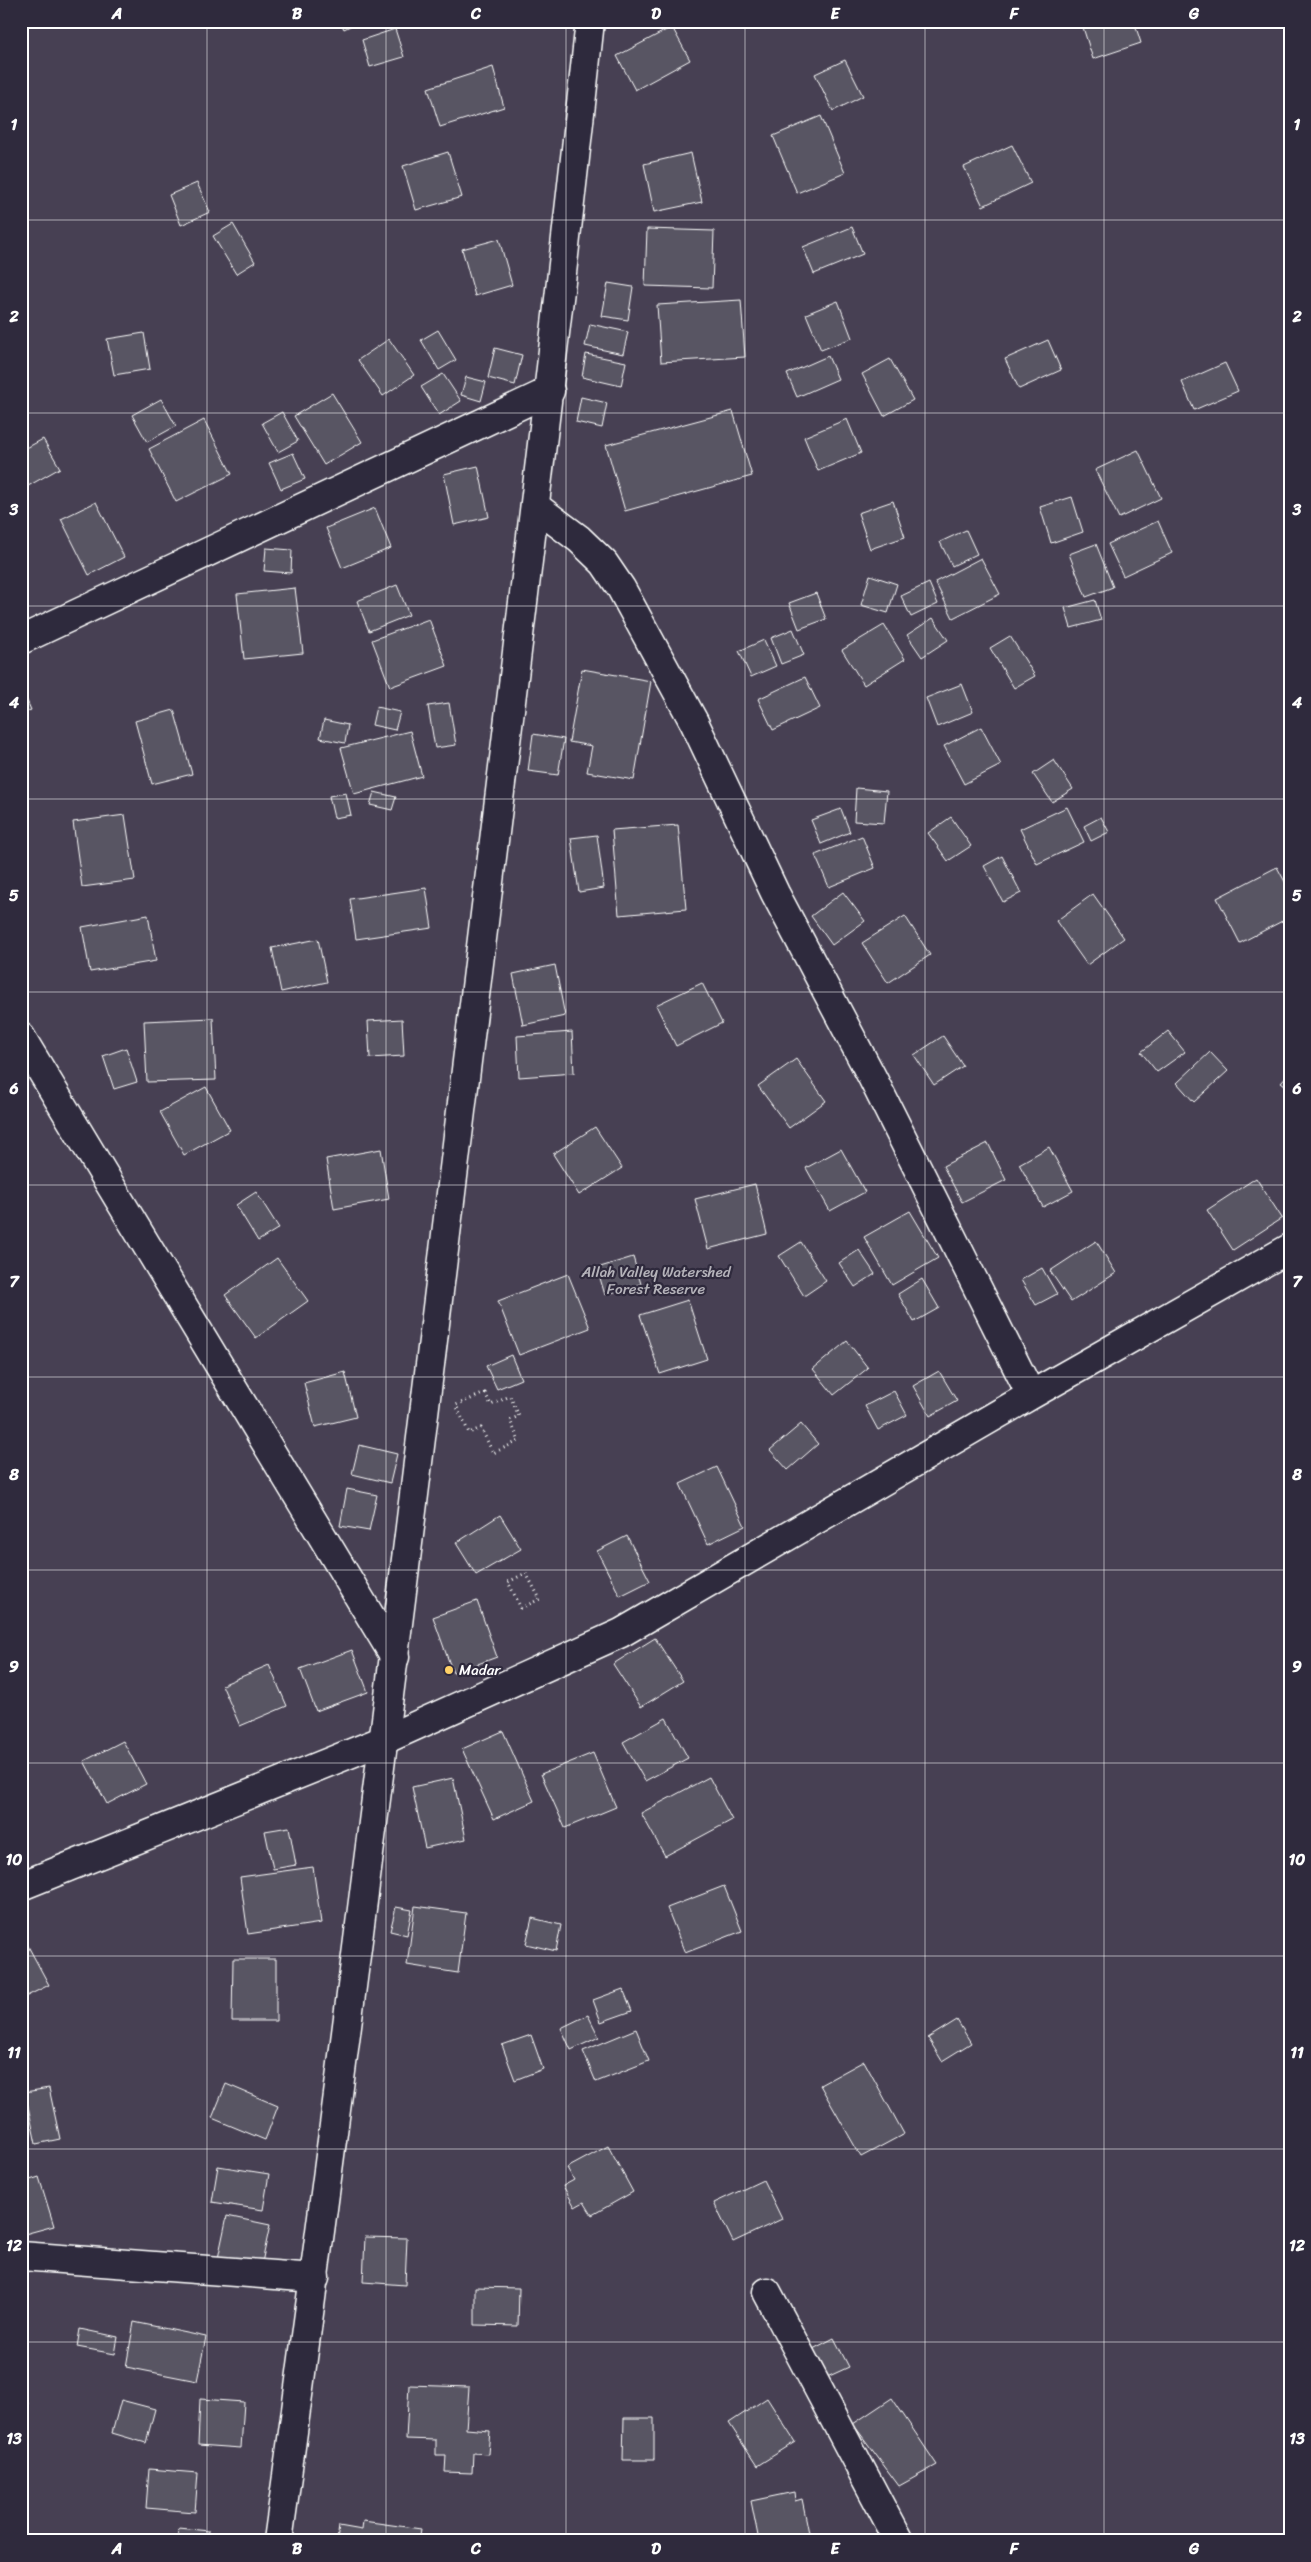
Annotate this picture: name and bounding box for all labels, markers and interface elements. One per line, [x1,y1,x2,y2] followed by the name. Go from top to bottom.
[111,0,122,28] text: A
[292,0,303,28] text: B
[470,0,482,28] text: C
[651,0,661,28] text: D
[831,0,841,28] text: E
[1009,0,1020,28] text: F
[1188,0,1200,28] text: G
[11,110,18,139] text: 1
[1294,110,1301,139] text: 1
[8,302,19,331] text: 2
[1291,302,1302,331] text: 2
[9,495,19,524] text: 3
[1292,495,1302,524] text: 3
[8,688,19,717] text: 4
[1291,688,1302,717] text: 4
[9,881,19,910] text: 5
[1292,881,1302,910] text: 5
[8,1074,19,1103] text: 6
[1291,1074,1302,1103] text: 6
[580,1259,732,1302] park label: Allah Valley Watershed Forest Reserve
[9,1267,20,1296] text: 7
[1292,1267,1303,1296] text: 7
[8,1460,19,1489] text: 8
[1291,1460,1302,1489] text: 8
[9,1652,19,1681] text: 9
[1292,1652,1302,1681] text: 9
[459,1657,501,1683] place label: Madar
[443,1664,455,1676] marker: Madar
[6,1845,22,1874] text: 10
[1289,1845,1305,1874] text: 10
[7,2038,21,2067] text: 11
[1290,2038,1304,2067] text: 11
[6,2231,23,2260] text: 12
[1289,2231,1306,2260] text: 12
[6,2424,22,2453] text: 13
[1289,2424,1305,2453] text: 13
[111,2534,122,2562] text: A
[292,2534,303,2562] text: B
[470,2534,482,2562] text: C
[651,2534,661,2562] text: D
[831,2534,841,2562] text: E
[1009,2534,1020,2562] text: F
[1188,2534,1200,2562] text: G

